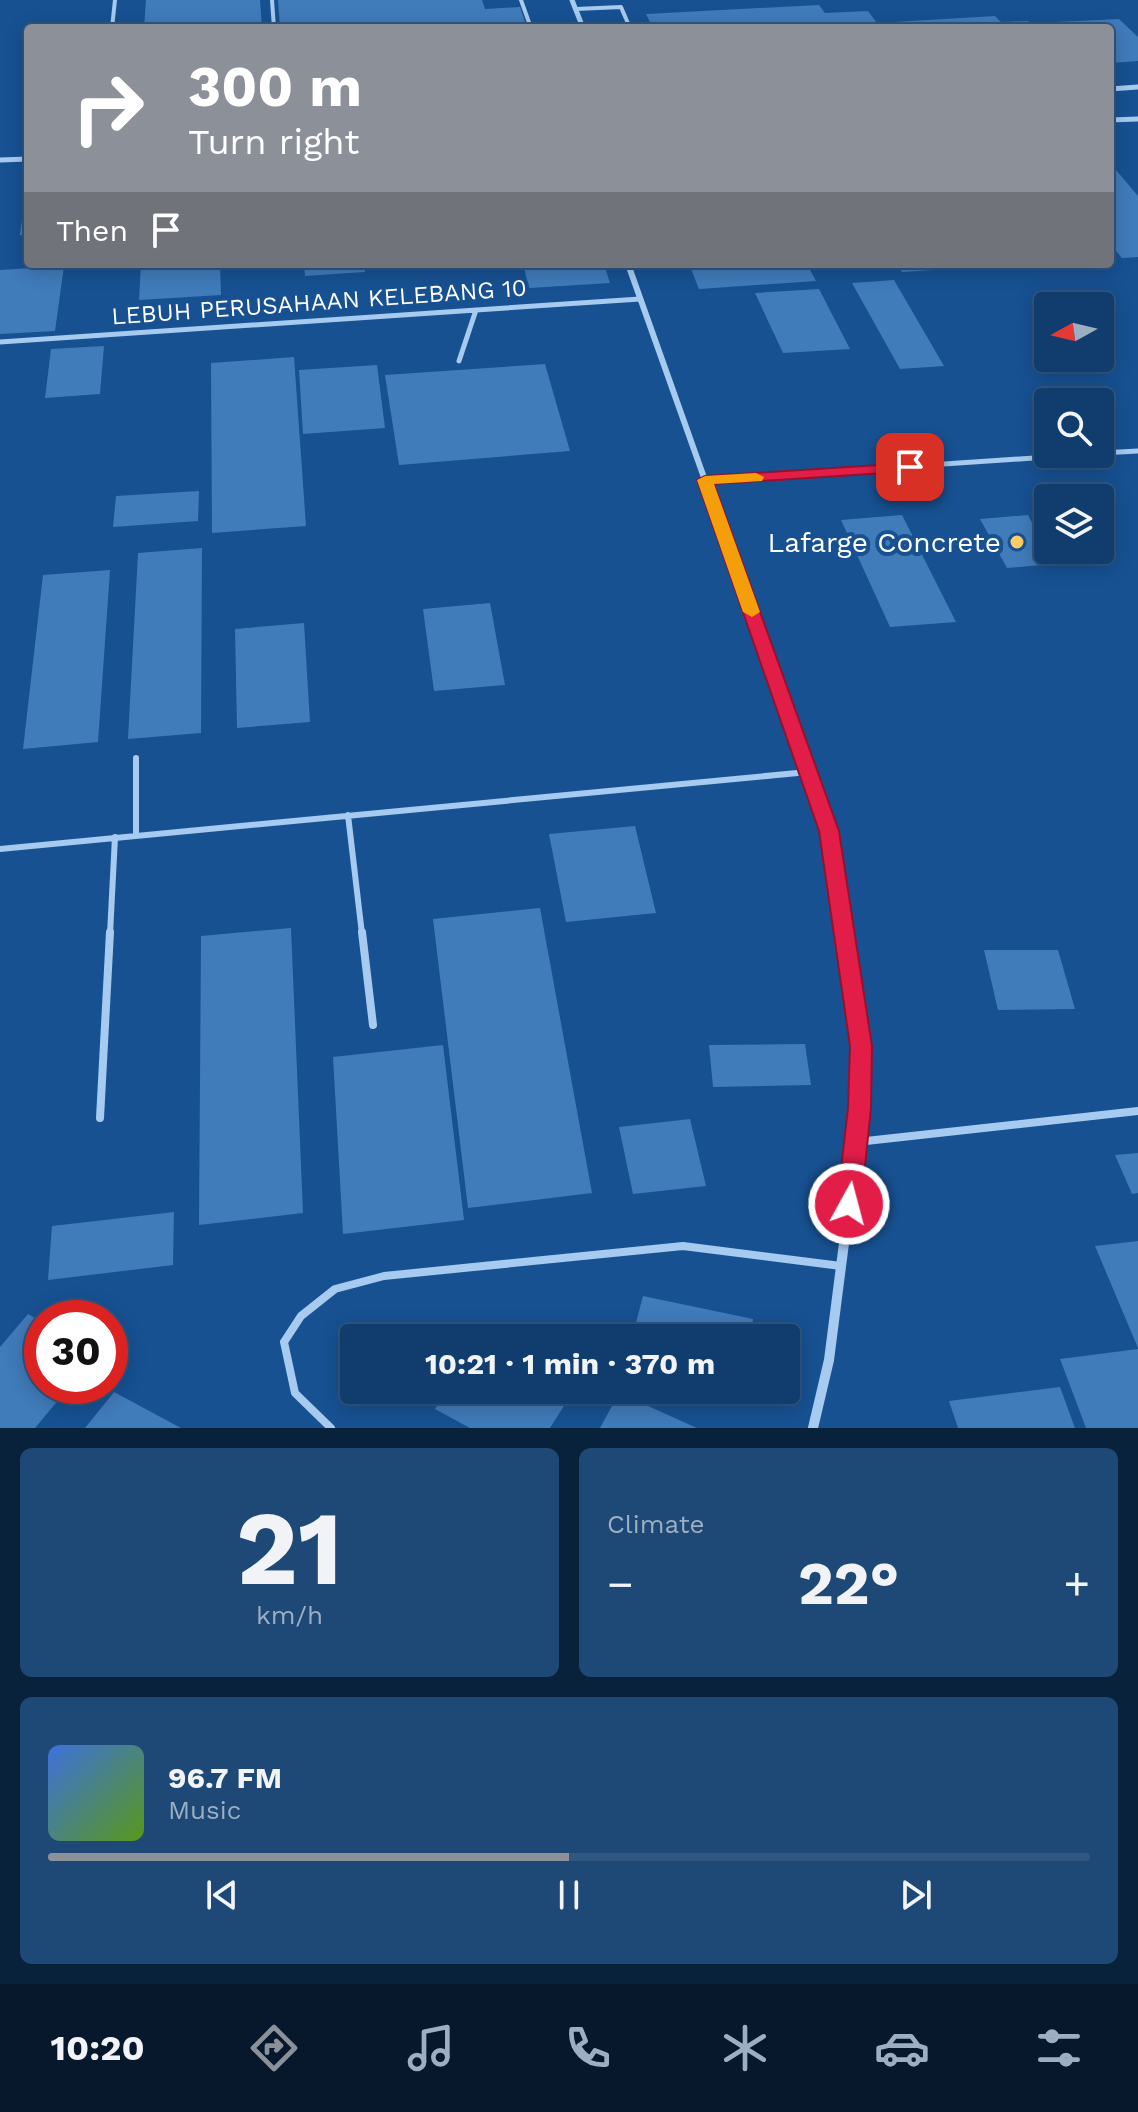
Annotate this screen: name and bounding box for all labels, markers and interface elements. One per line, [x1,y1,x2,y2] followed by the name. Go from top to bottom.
[188,54,362,120] text: 300 m
[56,56,160,160] icon: right
[188,121,359,163] text: Turn right
[144,208,188,252] icon: arrive
[56,213,128,248] text: Then
[110,274,528,330] street label: LEBUH PERUSAHAAN KELEBANG 10
[1034,292,1114,372] north arrow
[1034,292,1114,564] map controls
[1034,388,1114,468] button: search
[876,433,944,501] pin
[888,445,932,489] icon: arrive
[1034,484,1114,564] button: layers
[768,526,1001,559] place label: Lafarge Concrete
[1008,533,1026,551] marker: Lafarge Concrete
[807,1162,891,1246] position arrow
[24,1300,128,1404] speed limit sign: 30
[425,1346,715,1381] text: 10:21 · 1 min · 370 m
[236,1487,343,1609] text: 21
[607,1509,705,1539] text: Climate
[798,1548,899,1619] text: 22°
[607,1558,634,1610] text: −
[1063,1558,1090,1610] text: +
[256,1600,323,1630] text: km/h
[168,1760,282,1795] text: 96.7 FM
[168,1795,241,1825] text: Music
[200,1873,244,1917] icon: previous
[547,1873,591,1917] icon: pause
[894,1873,938,1917] icon: next
[246,2020,302,2076] icon: directions
[403,2020,459,2076] icon: music
[560,2020,616,2076] icon: phone
[717,2020,773,2076] icon: climate
[874,2020,930,2076] icon: car
[1031,2020,1087,2076] icon: filters
[51,2027,145,2069] text: 10:20

